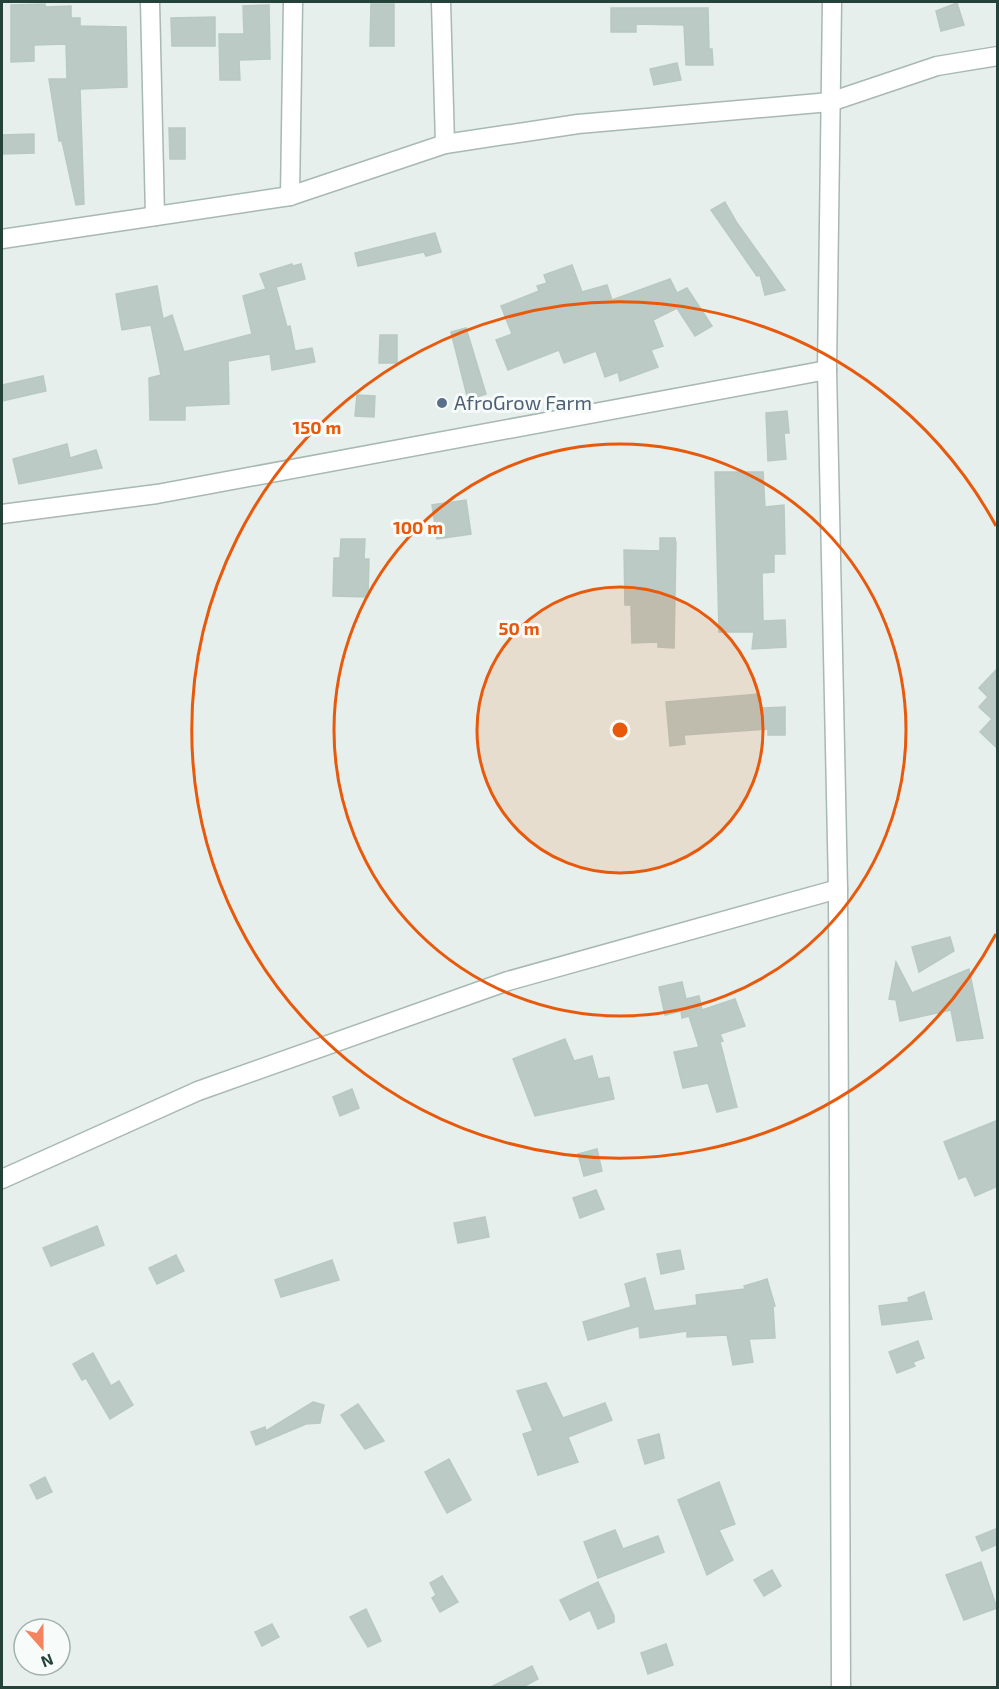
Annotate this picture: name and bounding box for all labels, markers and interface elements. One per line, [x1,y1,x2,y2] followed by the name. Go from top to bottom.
[454,390,592,414] place label: AfroGrow Farm
[435,396,449,410] marker: AfroGrow Farm
[293,416,341,438] text: 150 m
[393,516,443,538] text: 100 m
[498,617,540,639] text: 50 m
[610,720,630,740] centre of rings
[12,1617,72,1677] north arrow
[39,1651,56,1672] text: N

